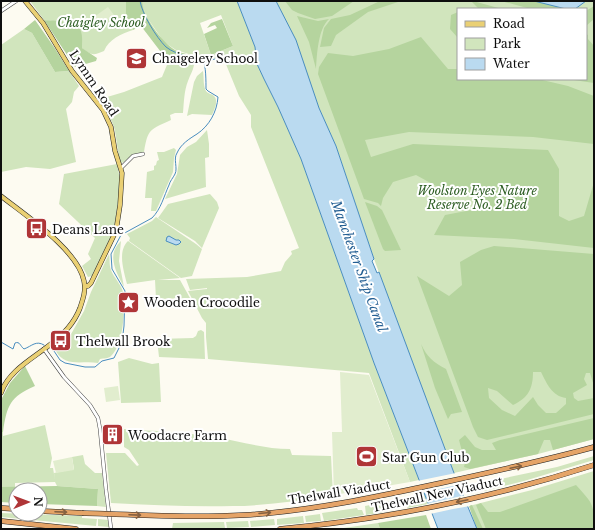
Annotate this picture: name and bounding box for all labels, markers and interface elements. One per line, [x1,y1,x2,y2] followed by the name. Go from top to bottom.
[457,8,587,80] legend
[57,15,145,30] park label: Chaigley School
[493,16,525,31] text: Road
[493,36,521,51] text: Park
[123,45,149,71] school or university icon: Chaigeley School
[66,47,122,119] street label: Lymm Road
[152,51,258,66] place label: Chaigeley School
[492,56,530,71] text: Water
[417,183,537,212] park label: Woolston Eyes Nature Reserve No. 2 Bed
[327,197,391,335] water label: Manchester Ship Canal
[23,216,49,242] bus stop icon: Deans Lane
[52,222,124,237] place label: Deans Lane
[115,289,141,315] place icon: Wooden Crocodile
[143,295,260,310] place label: Wooden Crocodile
[48,328,74,354] bus stop icon: Thelwall Brook
[76,334,171,349] place label: Thelwall Brook
[100,422,126,448] building icon: Woodacre Farm
[127,428,227,443] place label: Woodacre Farm
[354,444,380,470] sports icon: Star Gun Club
[382,450,469,465] place label: Star Gun Club
[509,463,522,471] one-way arrow
[370,473,504,515] street label: Thelwall New Viaduct
[287,476,392,507] street label: Thelwall Viaduct
[8,482,48,522] north arrow
[31,497,45,508] text: N
[456,498,469,506] one-way arrow
[54,508,67,516] one-way arrow
[258,510,271,517] one-way arrow
[128,511,141,519] one-way arrow

